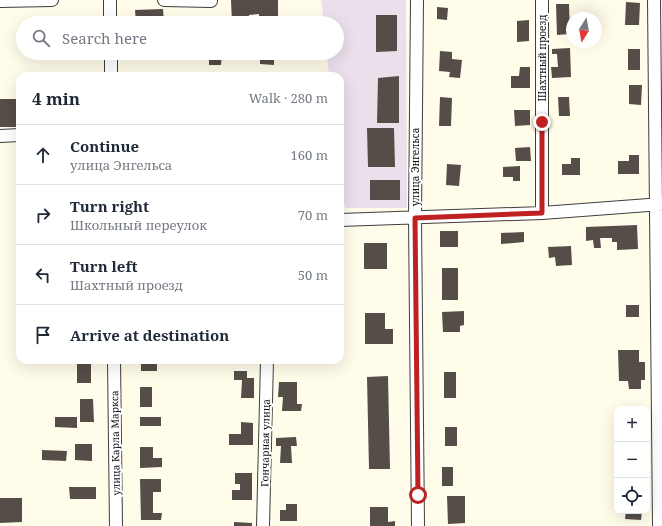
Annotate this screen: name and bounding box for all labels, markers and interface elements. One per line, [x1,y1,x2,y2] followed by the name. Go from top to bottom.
[566,12,602,48] north arrow
[535,15,549,101] street label: Шахтный проезд
[16,16,344,60] search box
[30,27,52,49] icon: search
[62,28,147,48] text: Search here
[32,87,80,110] text: 4 min
[249,89,328,107] text: Walk · 280 m
[533,113,551,131] route end
[408,127,422,206] street label: улица Энгельса
[70,136,139,156] text: Continue
[32,144,54,166] icon: ahead
[291,146,328,164] text: 160 m
[70,156,172,174] text: улица Энгельса
[70,196,149,216] text: Turn right
[32,204,54,226] icon: right
[298,206,328,224] text: 70 m
[70,216,207,234] text: Школьный переулок
[70,256,138,276] text: Turn left
[32,264,54,286] icon: left
[298,266,328,284] text: 50 m
[70,276,183,294] text: Шахтный проезд
[32,324,54,346] icon: arrive
[70,325,229,345] text: Arrive at destination
[107,390,123,496] street label: улица Карла Маркса
[257,399,273,487] street label: Гончарная улица
[614,406,650,514] map controls
[614,406,650,442] button: +
[614,442,650,478] button: −
[614,478,650,514] button: locate
[409,486,427,504] route start

